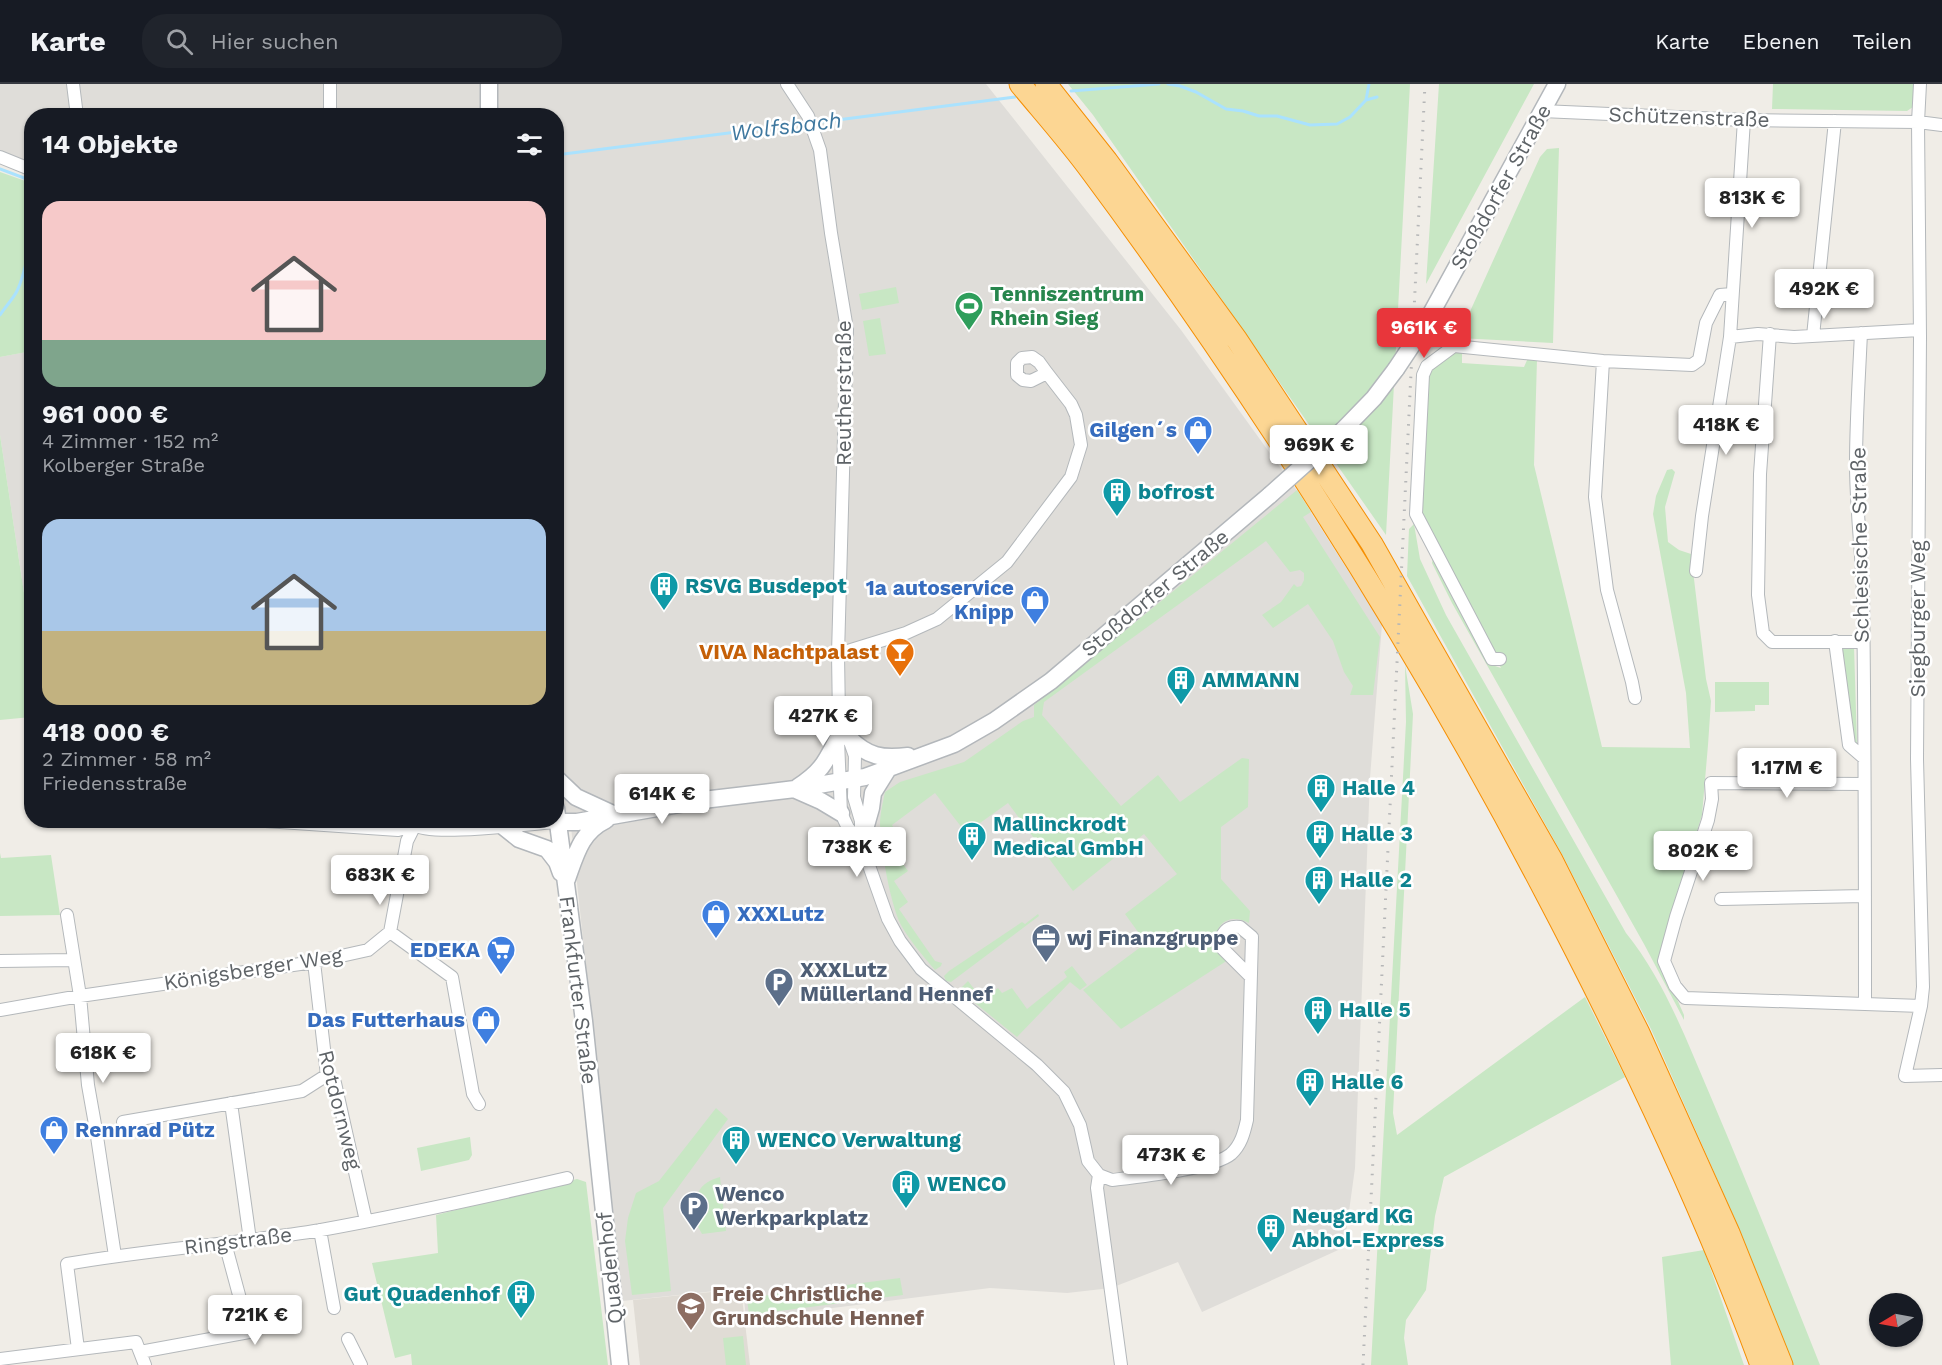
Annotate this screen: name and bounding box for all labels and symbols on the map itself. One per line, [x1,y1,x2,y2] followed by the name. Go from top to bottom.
[1445,100,1556,274] street label: Stoßdorfer Straße
[1608,101,1770,132] street label: Schützenstraße
[729,107,843,146] water label: Wolfsbach
[1703,178,1801,229] pin: 813K €
[1775,269,1873,320] pin: 492K €
[990,281,1144,330] place label: Tenniszentrum Rhein Sieg
[953,290,985,332] sports icon: Tenniszentrum Rhein Sieg
[1375,308,1473,359] pin: 961K €
[831,320,856,466] street label: Reutherstraße
[1677,405,1775,456] pin: 418K €
[1182,414,1214,456] shop icon: Gilgen´s
[1089,417,1177,442] place label: Gilgen´s
[1270,425,1368,476] pin: 969K €
[1845,447,1874,643] street label: Schlesische Straße
[1101,476,1133,518] building icon: bofrost
[1138,479,1214,504] place label: bofrost
[1076,524,1234,662] street label: Stoßdorfer Straße
[1905,540,1930,698] street label: Siegburger Weg
[648,570,680,612] building icon: RSVG Busdepot
[685,573,847,598] place label: RSVG Busdepot
[866,575,1014,624] place label: 1a autoservice Knipp
[1019,584,1051,626] shop icon: 1a autoservice Knipp
[884,636,916,678] bar icon: VIVA Nachtpalast
[699,639,879,664] place label: VIVA Nachtpalast
[1165,664,1197,706] building icon: AMMANN
[1202,667,1300,692] place label: AMMANN
[774,696,872,747] pin: 427K €
[1732,748,1842,799] pin: 1.17M €
[1305,772,1337,814] building icon: Halle 4
[613,774,711,825] pin: 614K €
[1342,775,1415,800] place label: Halle 4
[993,811,1144,860] place label: Mallinckrodt Medical GmbH
[1304,818,1336,860] building icon: Halle 3
[956,820,988,862] building icon: Mallinckrodt Medical GmbH
[1341,821,1413,846] place label: Halle 3
[808,827,906,878] pin: 738K €
[1654,831,1752,882] pin: 802K €
[331,855,429,906] pin: 683K €
[1303,864,1335,906] building icon: Halle 2
[1340,867,1412,892] place label: Halle 2
[555,894,602,1086] street label: Frankfurter Straße
[700,898,732,940] shop icon: XXXLutz
[737,901,824,926] place label: XXXLutz
[1030,922,1062,964] office icon: wj Finanzgruppe
[1067,925,1238,950] place label: wj Finanzgruppe
[485,934,517,976] supermarket icon: EDEKA
[410,937,481,962] place label: EDEKA
[162,942,345,995] street label: Königsberger Weg
[800,957,993,1006] place label: XXXLutz Müllerland Hennef
[763,966,795,1008] parking icon: XXXLutz Müllerland Hennef
[1302,994,1334,1036] building icon: Halle 5
[1339,997,1411,1022] place label: Halle 5
[470,1004,502,1046] shop icon: Das Futterhaus
[307,1007,465,1032] place label: Das Futterhaus
[54,1033,152,1084] pin: 618K €
[314,1047,368,1173] street label: Rotdornweg
[1294,1066,1326,1108] building icon: Halle 6
[1331,1069,1404,1094] place label: Halle 6
[38,1114,70,1156] shop icon: Rennrad Pütz
[75,1117,215,1142] place label: Rennrad Pütz
[720,1124,752,1166] building icon: WENCO Verwaltung
[757,1127,961,1152] place label: WENCO Verwaltung
[1122,1135,1220,1186] pin: 473K €
[890,1168,922,1210] building icon: WENCO
[927,1171,1007,1196] place label: WENCO
[715,1181,869,1230] place label: Wenco Werkparkplatz
[678,1190,710,1232] parking icon: Wenco Werkparkplatz
[1292,1203,1444,1252] place label: Neugard KG Abhol-Express
[591,1211,628,1325] street label: Quadenhof
[1255,1212,1287,1254] building icon: Neugard KG Abhol-Express
[182,1221,293,1260] street label: Ringstraße
[505,1278,537,1320] building icon: Gut Quadenhof
[343,1281,500,1306] place label: Gut Quadenhof
[712,1281,924,1330] place label: Freie Christliche Grundschule Hennef
[675,1290,707,1332] school or university icon: Freie Christliche Grundschule Hennef
[1869,1293,1923,1347] north arrow
[206,1295,304,1346] pin: 721K €

